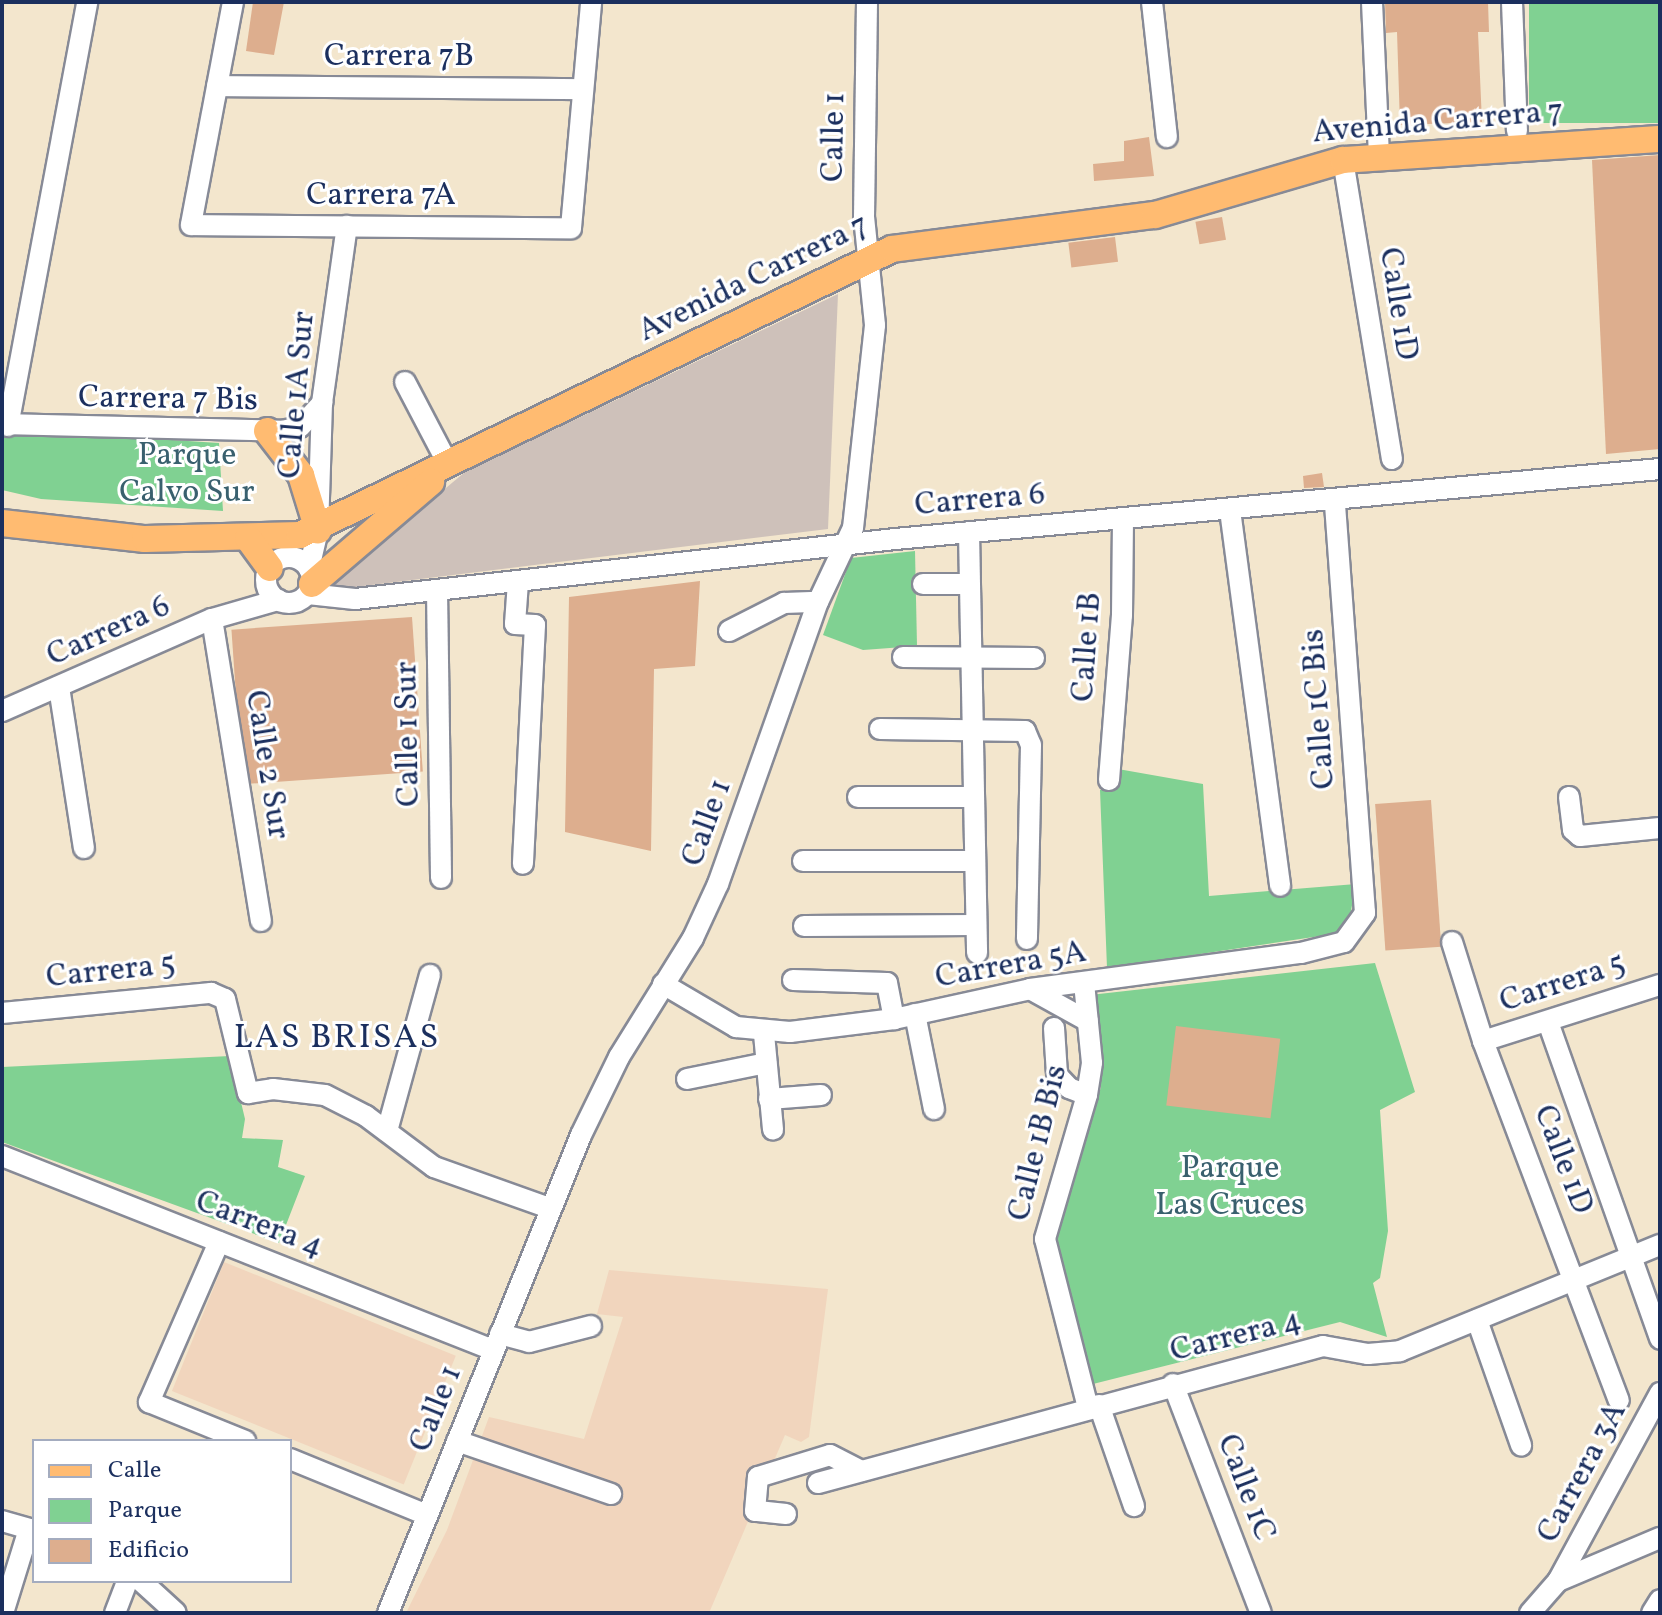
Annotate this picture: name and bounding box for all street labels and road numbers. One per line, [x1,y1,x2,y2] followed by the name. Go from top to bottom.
[324,38,474,76] street label: Carrera 7B
[815,92,855,182] street label: Calle 1
[1311,93,1565,153] street label: Avenida Carrera 7
[306,177,456,215] street label: Carrera 7A
[633,207,875,351] street label: Avenida Carrera 7
[1369,245,1425,363] street label: Calle 1D
[272,310,324,480] street label: Calle 1A Sur
[78,379,258,421] street label: Carrera 7 Bis
[913,476,1047,526] street label: Carrera 6
[41,588,177,676] street label: Carrera 6
[1065,591,1111,703] street label: Calle 1B
[1295,628,1345,790] street label: Calle 1C Bis
[389,661,429,807] street label: Calle 1 Sur
[235,688,297,842] street label: Calle 2 Sur
[675,774,741,872] street label: Calle 1
[933,934,1089,998] street label: Carrera 5A
[44,946,178,998] street label: Carrera 5
[1495,946,1631,1022] street label: Carrera 5
[1001,1061,1077,1225] street label: Calle 1B Bis
[1524,1100,1600,1220] street label: Calle 1D
[190,1183,328,1267] street label: Carrera 4
[1167,1302,1305,1372] street label: Carrera 4
[402,1360,472,1458] street label: Calle 1
[1530,1396,1636,1550] street label: Carrera 3A
[1207,1429,1283,1547] street label: Calle 1C

